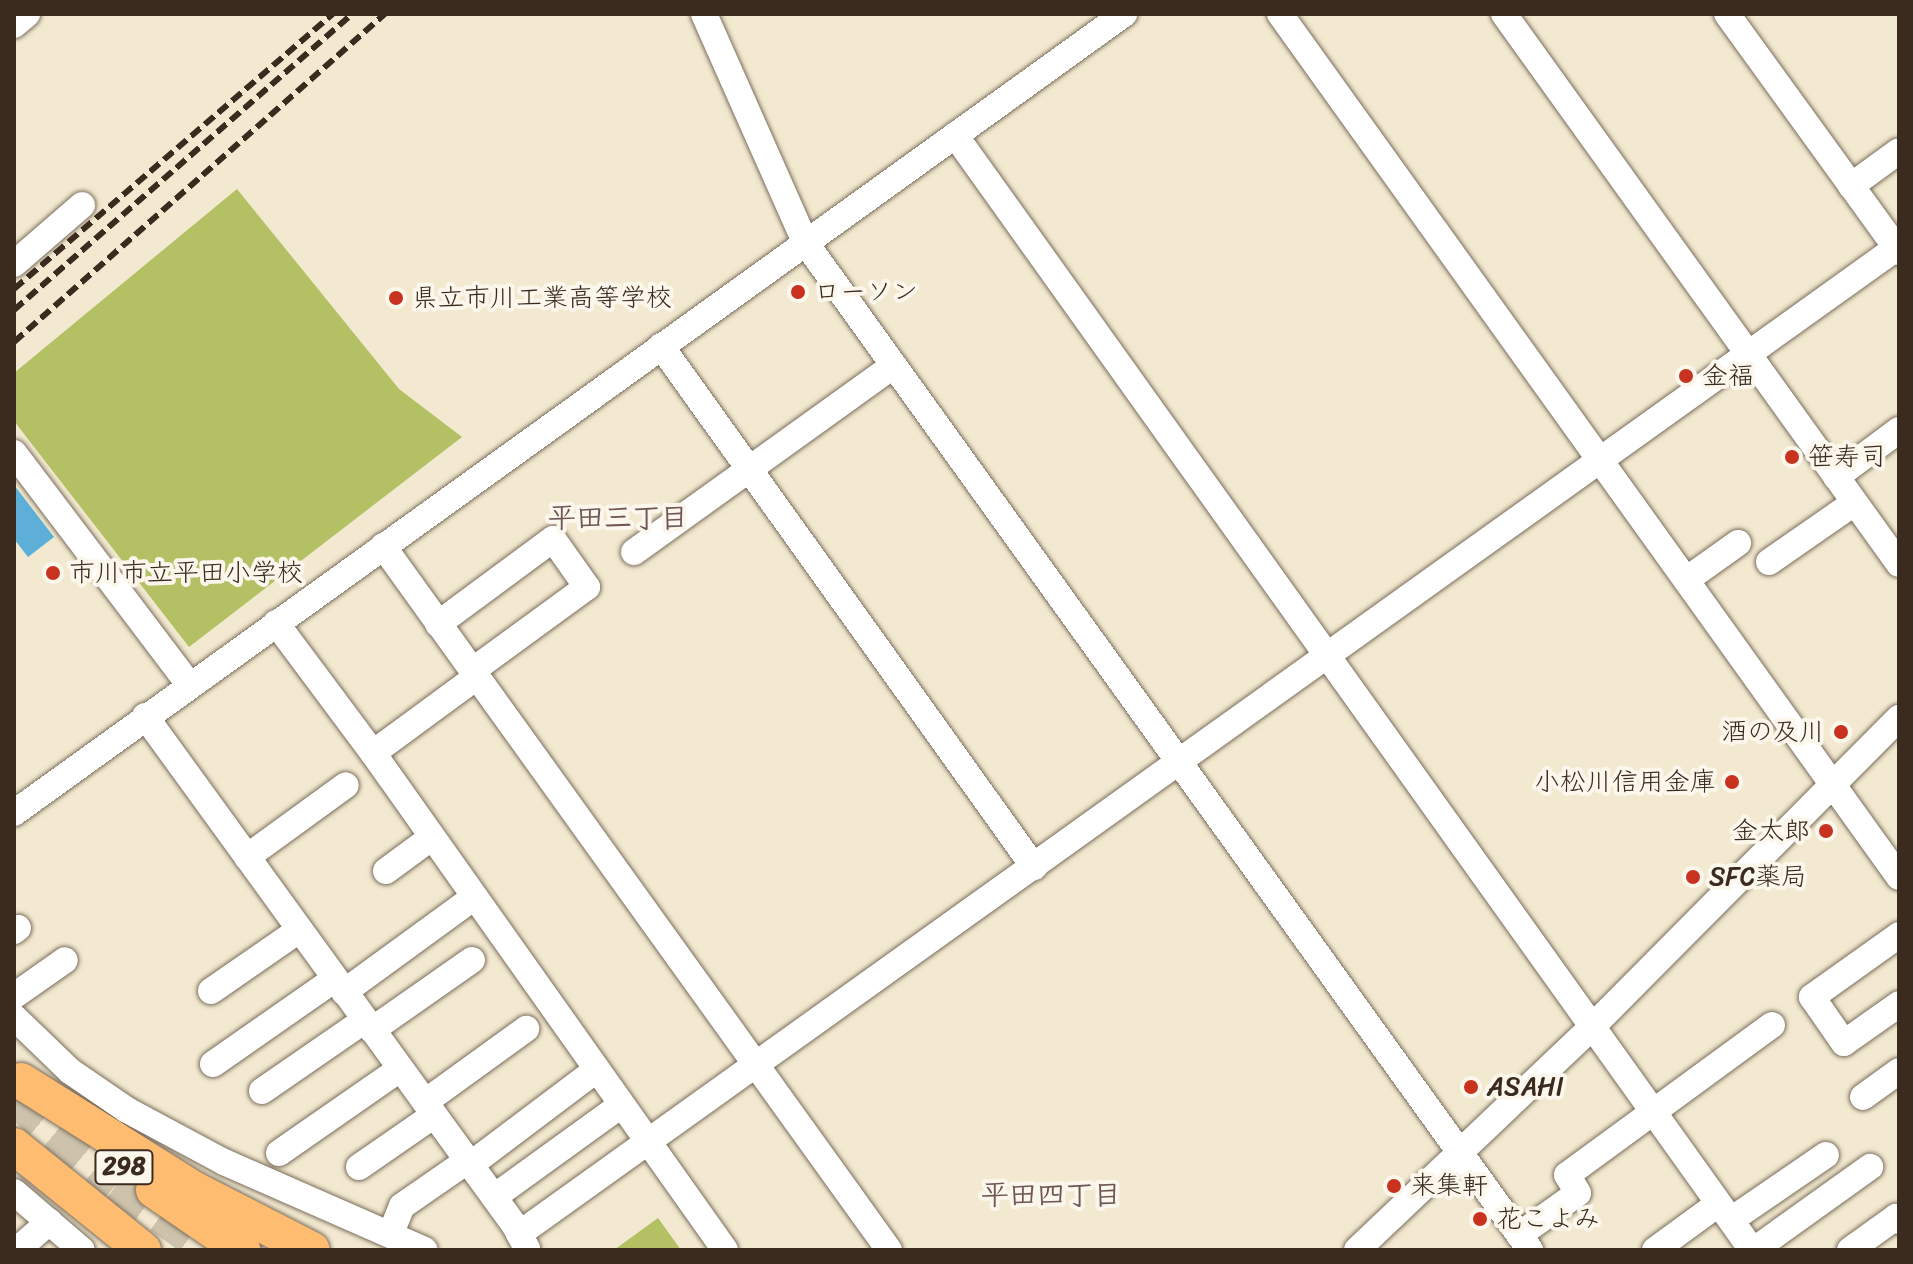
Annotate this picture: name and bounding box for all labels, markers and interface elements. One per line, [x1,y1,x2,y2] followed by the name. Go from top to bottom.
[814,276,918,308] place label: ローソン
[412,282,672,314] place label: 県立市川工業高等学校
[789,283,807,301] marker: ローソン
[387,289,405,307] marker: 県立市川工業高等学校
[1702,360,1754,392] place label: 金福
[1677,367,1695,385] marker: 金福
[1808,441,1886,473] place label: 笹寿司
[1783,448,1801,466] marker: 笹寿司
[548,501,688,535] district label: 平田三丁目
[69,557,303,589] place label: 市川市立平田小学校
[44,564,62,582] marker: 市川市立平田小学校
[1721,716,1825,748] place label: 酒の及川
[1832,723,1850,741] marker: 酒の及川
[1534,766,1716,798] place label: 小松川信用金庫
[1723,773,1741,791] marker: 小松川信用金庫
[1732,815,1810,847] place label: 金太郎
[1817,822,1835,840] marker: 金太郎
[1709,861,1807,893] place label: SFC薬局
[1684,868,1702,886] marker: SFC薬局
[1487,1071,1564,1103] place label: ASAHI
[1462,1078,1480,1096] marker: ASAHI
[94,1147,154,1187] road number: 298
[1410,1170,1488,1202] place label: 来集軒
[1385,1177,1403,1195] marker: 来集軒
[981,1178,1121,1212] district label: 平田四丁目
[1496,1203,1600,1235] place label: 花こよみ
[1471,1210,1489,1228] marker: 花こよみ

